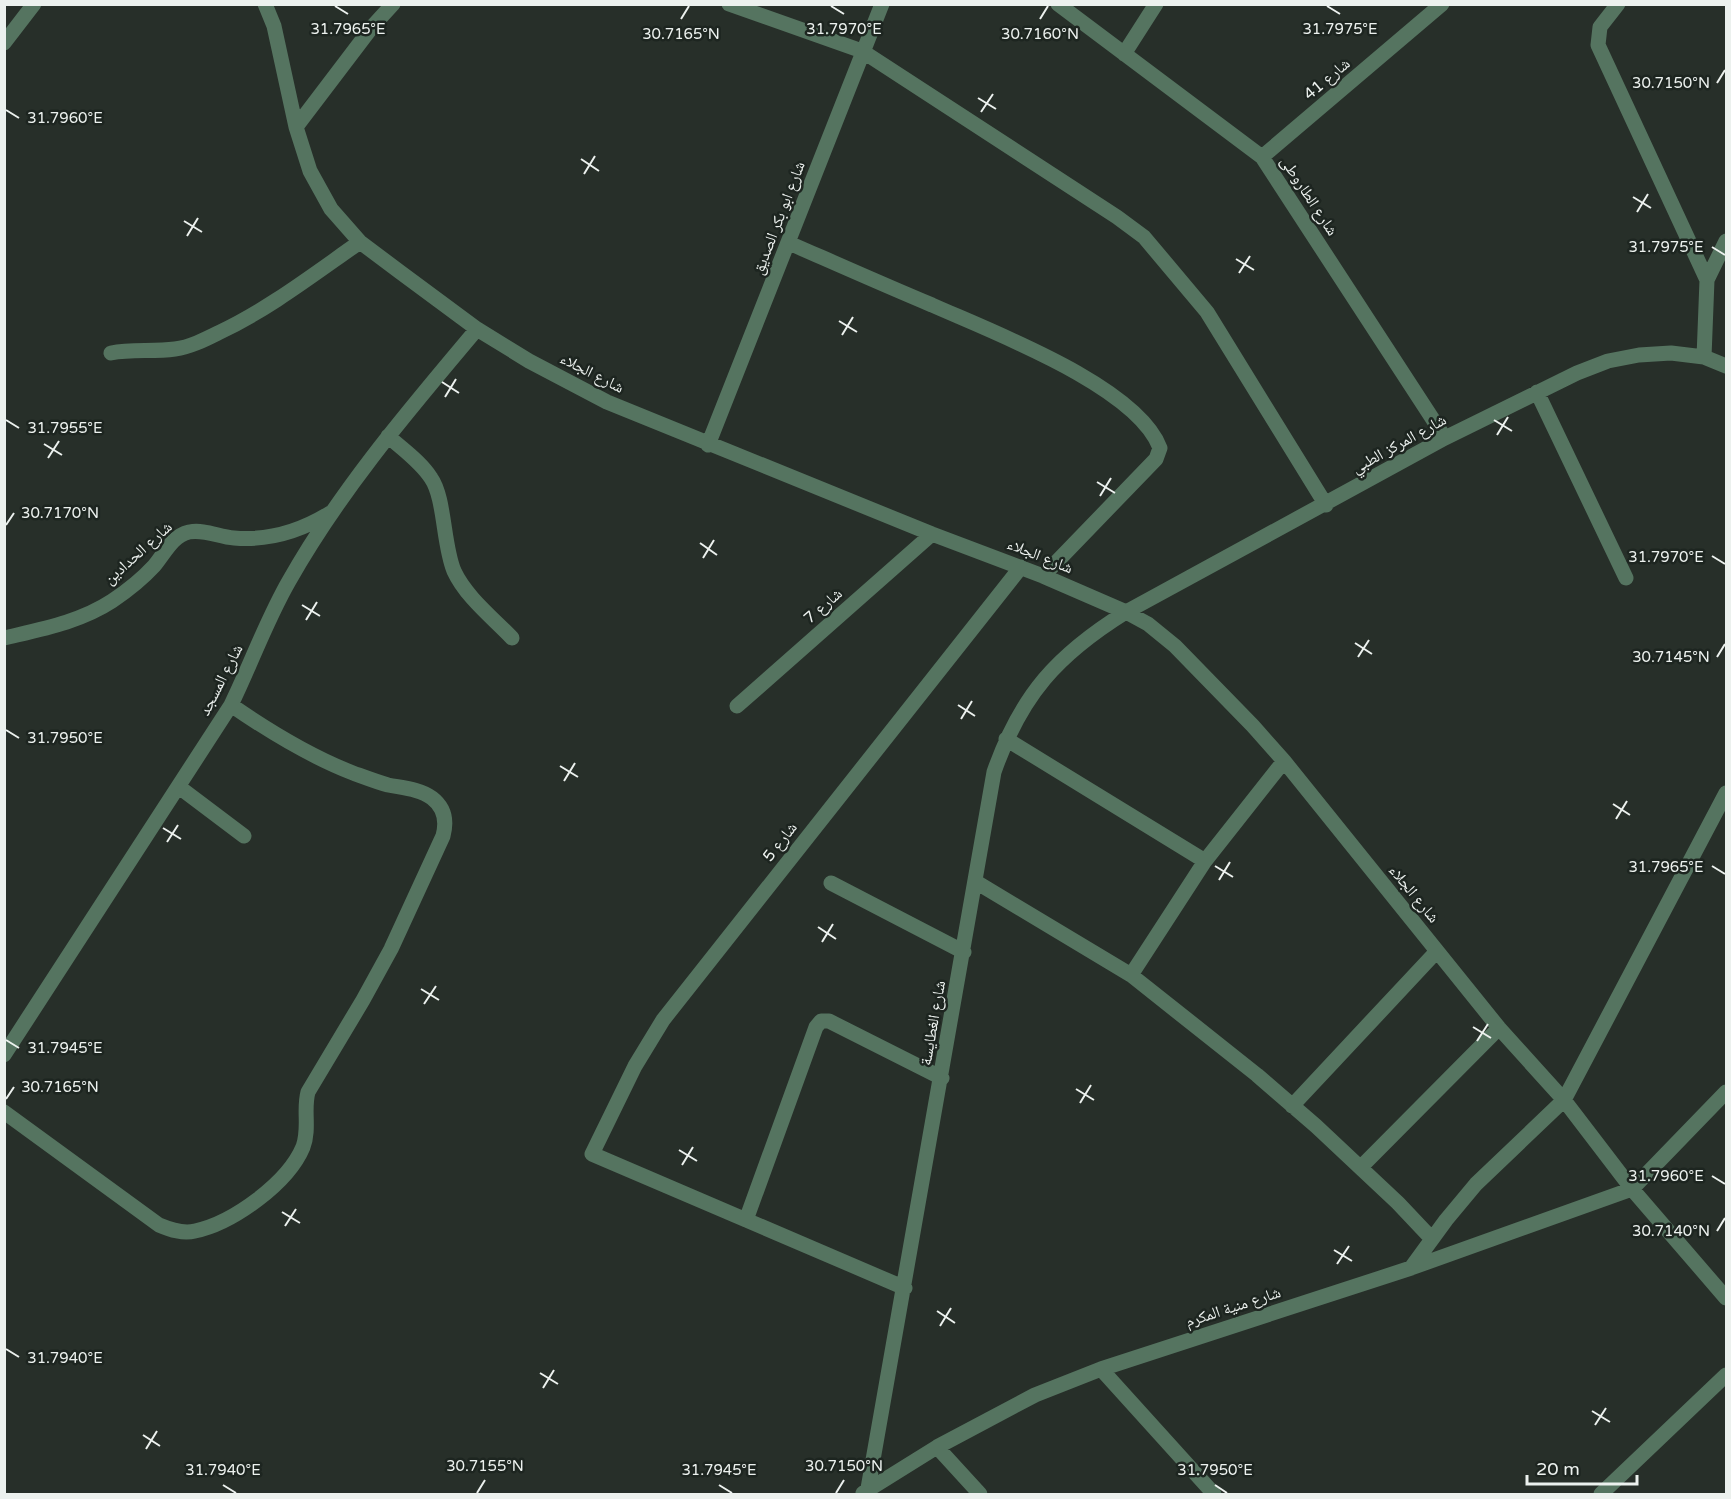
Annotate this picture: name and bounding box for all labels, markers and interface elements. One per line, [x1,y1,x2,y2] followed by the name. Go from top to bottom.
[310,20,386,38] text: 31.7965°E
[806,20,882,38] text: 31.7970°E
[1302,20,1378,38] text: 31.7975°E
[642,25,720,43] text: 30.7165°N
[1001,25,1079,43] text: 30.7160°N
[1300,54,1354,104] street label: شارع 41
[1632,74,1710,92] text: 30.7150°N
[27,109,103,127] text: 31.7960°E
[1276,152,1342,240] street label: شارع الطاروطى
[748,158,810,278] street label: شارع ابو بكر الصديق
[1628,238,1704,256] text: 31.7975°E
[557,348,627,398] street label: شارع الجلاء
[1348,410,1451,480] street label: شارع المركز الطبي
[27,419,103,437] text: 31.7955°E
[21,504,99,522] text: 30.7170°N
[100,517,176,589] street label: شارع الحدادين
[1004,534,1076,578] street label: شارع الجلاء
[1628,548,1704,566] text: 31.7970°E
[800,584,846,628] street label: شارع 7
[195,641,247,719] street label: شارع المسجد
[1632,648,1710,666] text: 30.7145°N
[27,729,103,747] text: 31.7950°E
[758,818,802,866] street label: شارع 5
[1628,858,1704,876] text: 31.7965°E
[1384,861,1444,927] street label: شارع الجلاء
[916,979,950,1067] street label: شارع الغطايسة
[27,1039,103,1057] text: 31.7945°E
[21,1078,99,1096] text: 30.7165°N
[1628,1167,1704,1185] text: 31.7960°E
[1632,1222,1710,1240] text: 30.7140°N
[1183,1282,1283,1332] street label: شارع منية المكرم
[27,1349,103,1367] text: 31.7940°E
[1527,1448,1636,1486] scale bar
[446,1457,524,1475] text: 30.7155°N
[805,1457,883,1475] text: 30.7150°N
[1536,1458,1580,1480] text: 20 m
[185,1461,261,1479] text: 31.7940°E
[681,1461,757,1479] text: 31.7945°E
[1177,1461,1253,1479] text: 31.7950°E

